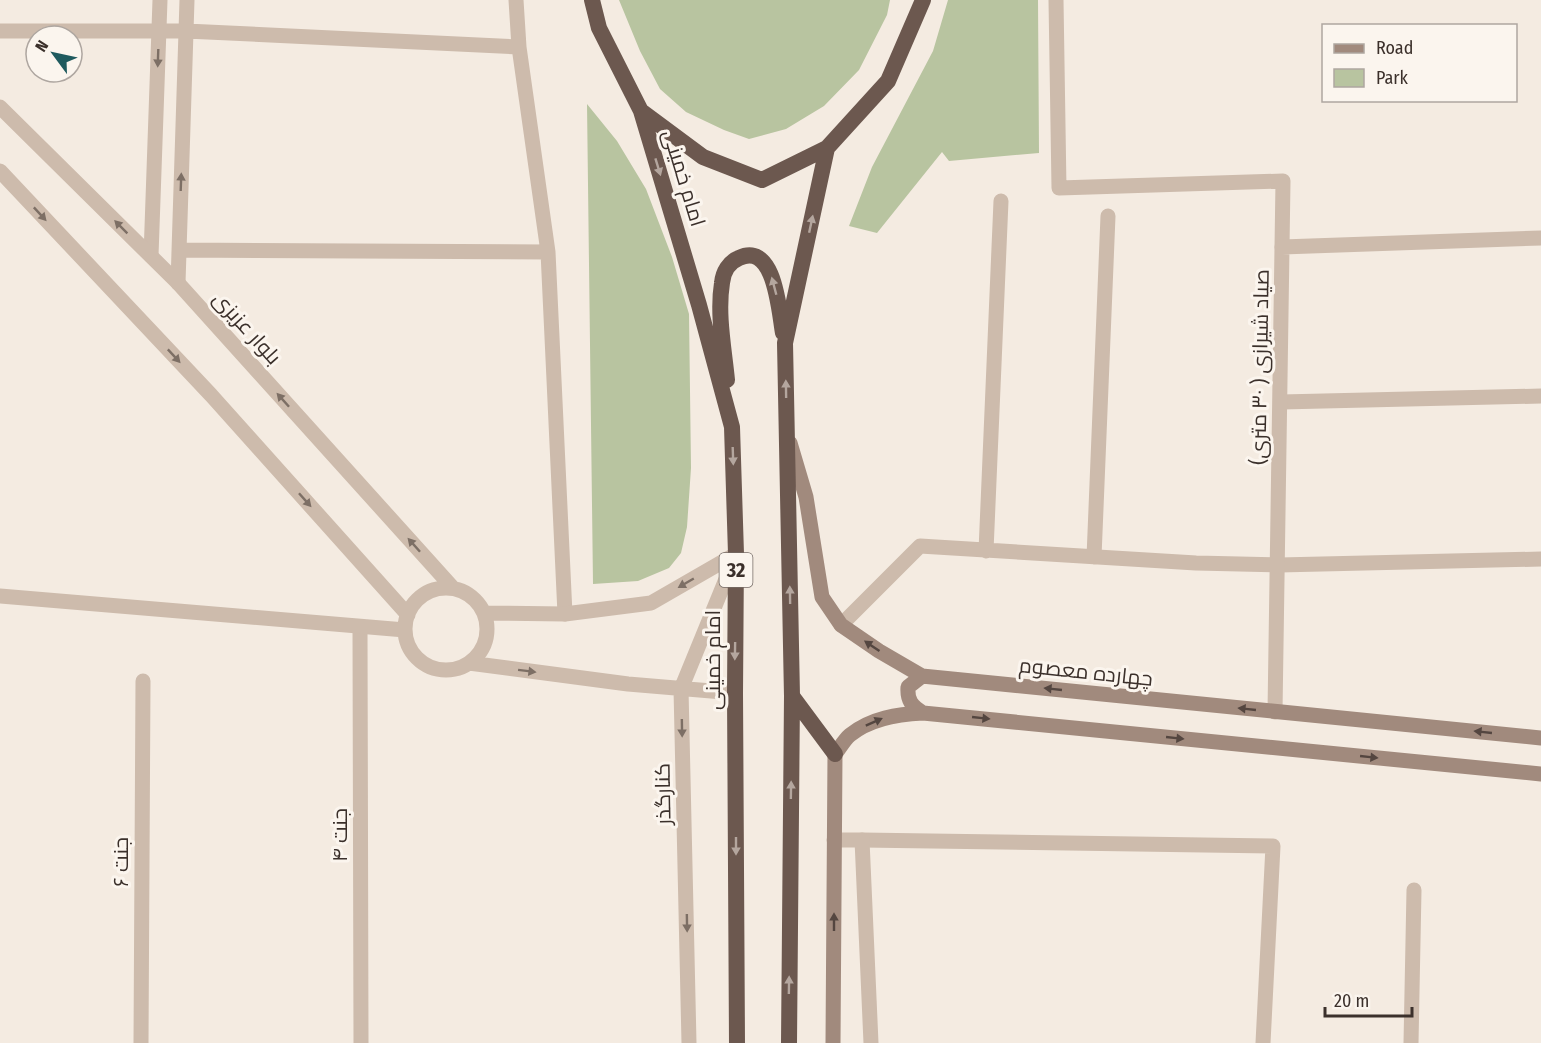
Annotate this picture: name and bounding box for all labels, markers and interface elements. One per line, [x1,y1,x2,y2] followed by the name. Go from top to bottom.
[24,24,84,84] north arrow
[1322,24,1517,102] legend
[31,37,52,55] text: N
[1376,37,1413,59] text: Road
[153,49,162,68] one-way arrow
[1376,67,1409,89] text: Park
[656,126,711,230] street label: امام خمینی
[654,158,663,176] one-way arrow
[177,173,186,192] one-way arrow
[33,206,46,221] one-way arrow
[806,215,816,234] one-way arrow
[115,220,129,234] one-way arrow
[1245,269,1275,465] street label: صیاد شیرازی ( ۳۰ متری)
[768,276,778,295] one-way arrow
[207,286,287,370] street label: بلوار عزیزی
[167,348,181,363] one-way arrow
[781,379,791,398] one-way arrow
[277,393,290,408] one-way arrow
[728,447,737,466] one-way arrow
[298,492,311,507] one-way arrow
[407,537,421,552] one-way arrow
[720,553,752,587] road number: 32
[678,578,694,589] one-way arrow
[785,585,795,604] one-way arrow
[700,610,727,710] street label: امام خمینی
[864,640,880,652] one-way arrow
[730,642,740,661] one-way arrow
[1018,652,1154,693] street label: چهارده معصوم
[518,666,537,676] one-way arrow
[1043,685,1062,694] one-way arrow
[1237,704,1256,714] one-way arrow
[972,713,991,723] one-way arrow
[678,718,687,737] one-way arrow
[865,718,882,727] one-way arrow
[1473,727,1492,737] one-way arrow
[1166,733,1185,743] one-way arrow
[1360,752,1379,762] one-way arrow
[649,763,677,826] street label: کنارگذر
[786,780,796,799] one-way arrow
[327,808,353,862] street label: جنت ۴
[108,837,134,887] street label: جنت ۶
[731,837,740,856] one-way arrow
[829,912,839,931] one-way arrow
[682,913,691,932] one-way arrow
[784,975,794,994] one-way arrow
[1325,980,1412,1018] scale bar
[1334,990,1369,1012] text: 20 m

